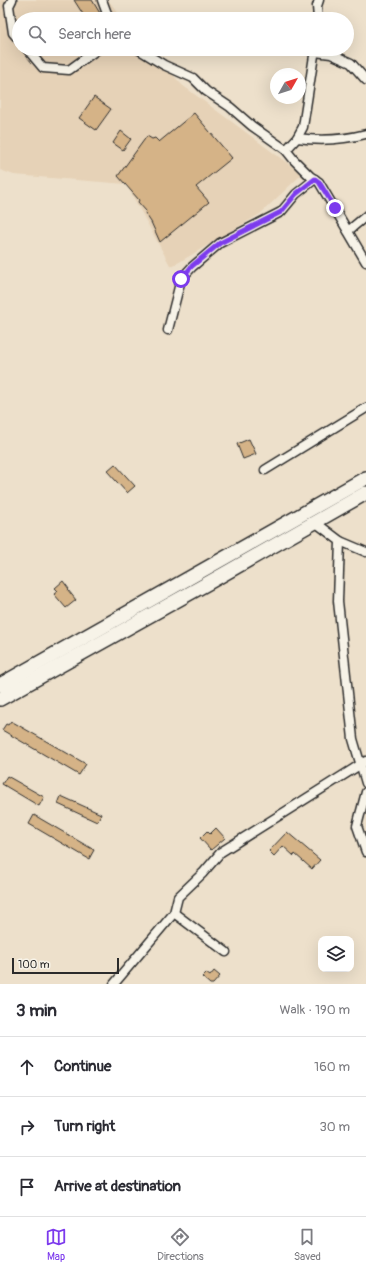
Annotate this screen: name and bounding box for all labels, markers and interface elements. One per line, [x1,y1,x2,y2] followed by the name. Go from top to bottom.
[12,12,354,56] search box
[26,23,48,45] icon: search
[58,25,131,44] text: Search here
[270,68,306,104] north arrow
[326,199,344,217] route end
[172,270,190,288] route start
[318,936,354,972] map controls
[318,936,354,972] button: layers
[12,956,119,975] scale bar
[18,958,49,971] text: 100 m
[16,1000,57,1021] text: 3 min
[279,1002,350,1018] text: Walk · 190 m
[16,1056,38,1078] icon: ahead
[54,1057,112,1076] text: Continue
[314,1059,350,1075] text: 160 m
[16,1116,38,1138] icon: right
[54,1117,115,1136] text: Turn right
[320,1119,350,1135] text: 30 m
[16,1176,38,1198] icon: arrive
[54,1177,181,1196] text: Arrive at destination
[45,1226,67,1263] tab: Map
[157,1226,204,1263] tab: Directions
[294,1226,321,1263] tab: Saved

